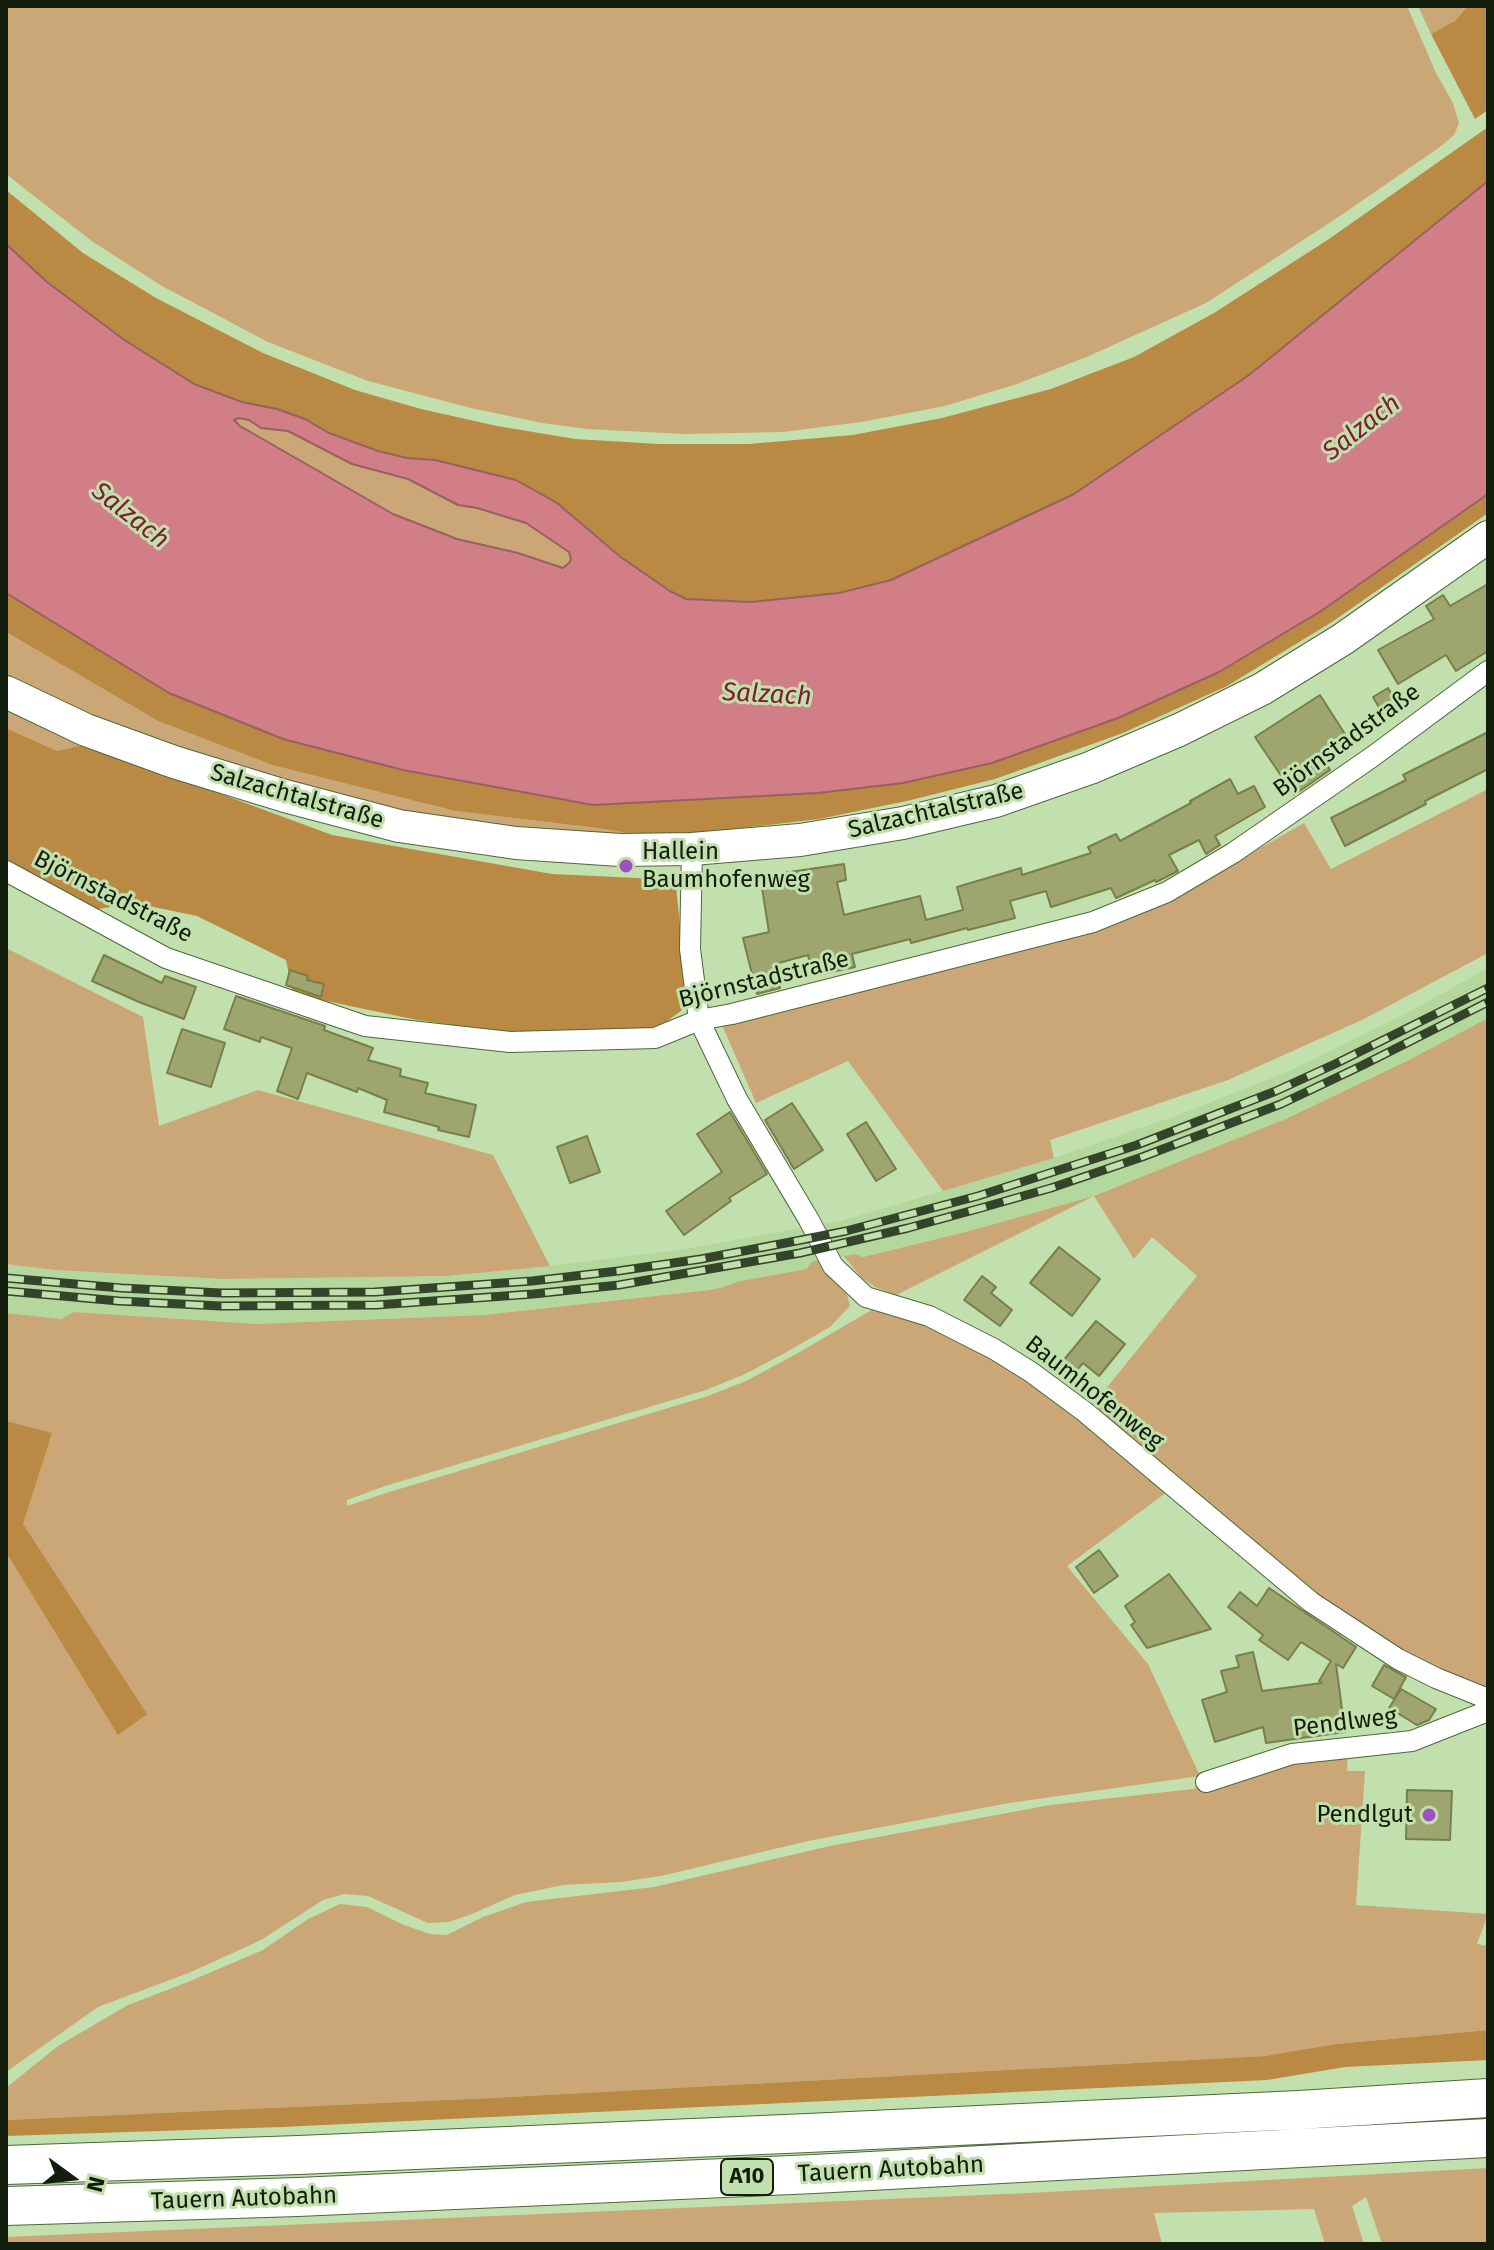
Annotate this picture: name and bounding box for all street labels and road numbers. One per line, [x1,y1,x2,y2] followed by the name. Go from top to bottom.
[1268,678,1426,804] street label: Björnstadstraße
[207,759,387,835] street label: Salzachtalstraße
[846,777,1026,845] street label: Salzachtalstraße
[29,845,197,949] street label: Björnstadstraße
[676,945,852,1015] street label: Björnstadstraße
[1019,1330,1169,1456] street label: Baumhofenweg
[1291,1702,1399,1744] street label: Pendlweg
[797,2151,985,2189] street label: Tauern Autobahn
[721,2159,773,2195] road number: A10
[150,2181,338,2217] street label: Tauern Autobahn

